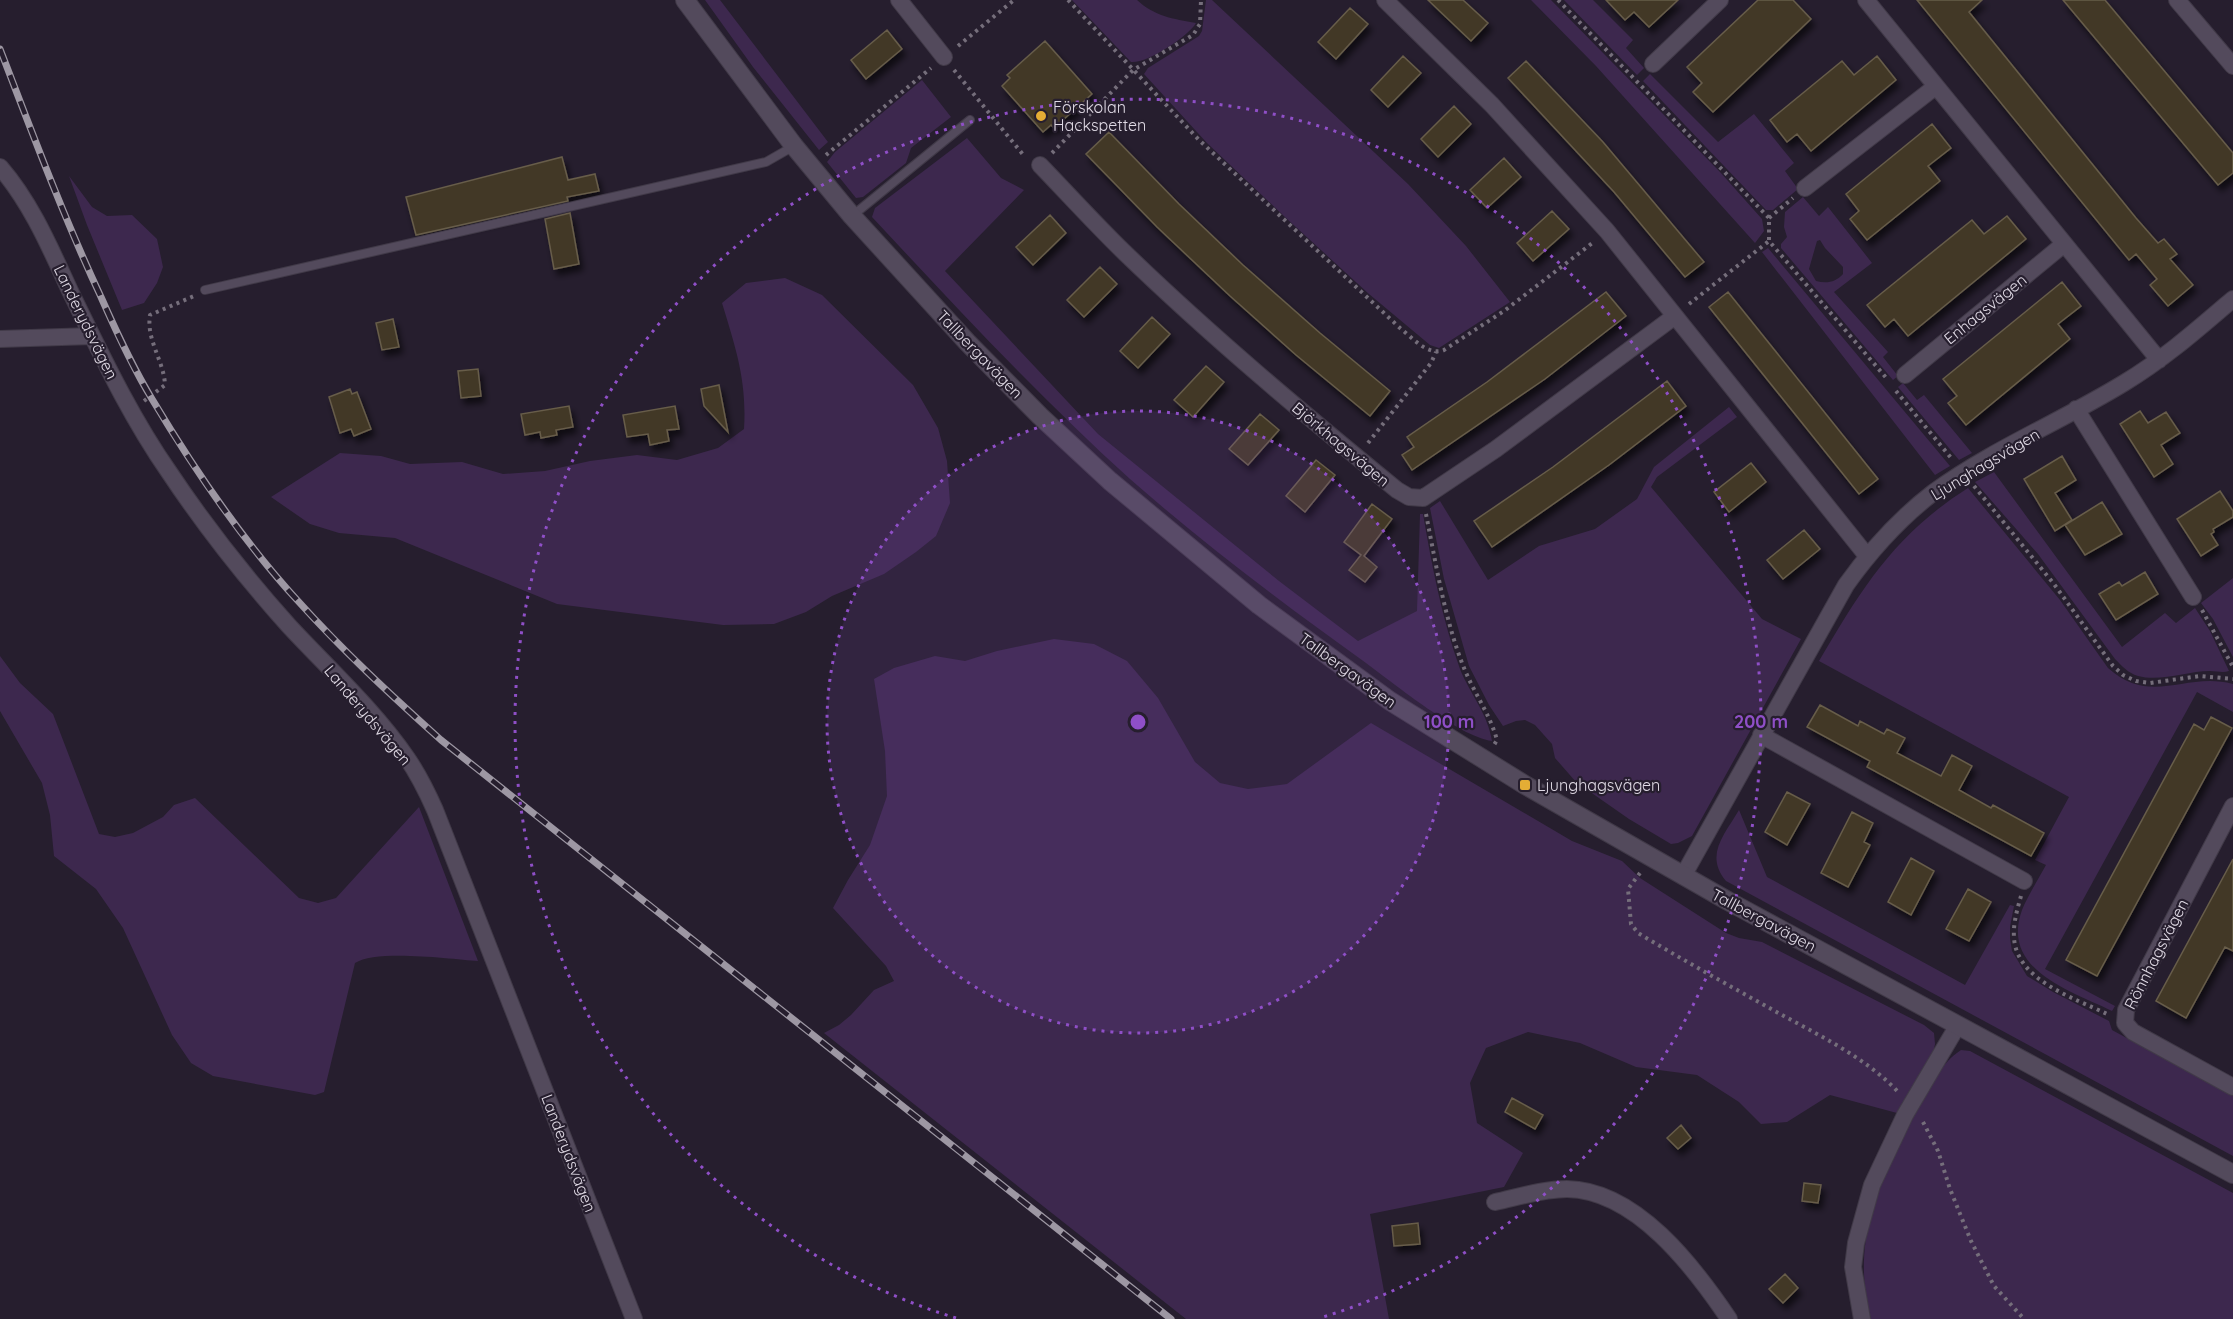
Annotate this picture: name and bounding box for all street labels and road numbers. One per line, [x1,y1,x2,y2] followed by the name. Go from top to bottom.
[50,262,122,382] street label: Landerydsvägen
[1940,270,2030,348] street label: Enhagsvägen
[933,306,1027,402] street label: Tallbergavägen
[1288,397,1394,491] street label: Björkhagsvägen
[1927,424,2043,504] street label: Ljunghagsvägen
[1295,628,1401,712] street label: Tallbergavägen
[320,661,416,769] street label: Landerydsvägen
[1708,884,1820,956] street label: Tallbergavägen
[2120,896,2192,1012] street label: Rönnhagsvägen
[537,1091,601,1215] street label: Landerydsvägen

